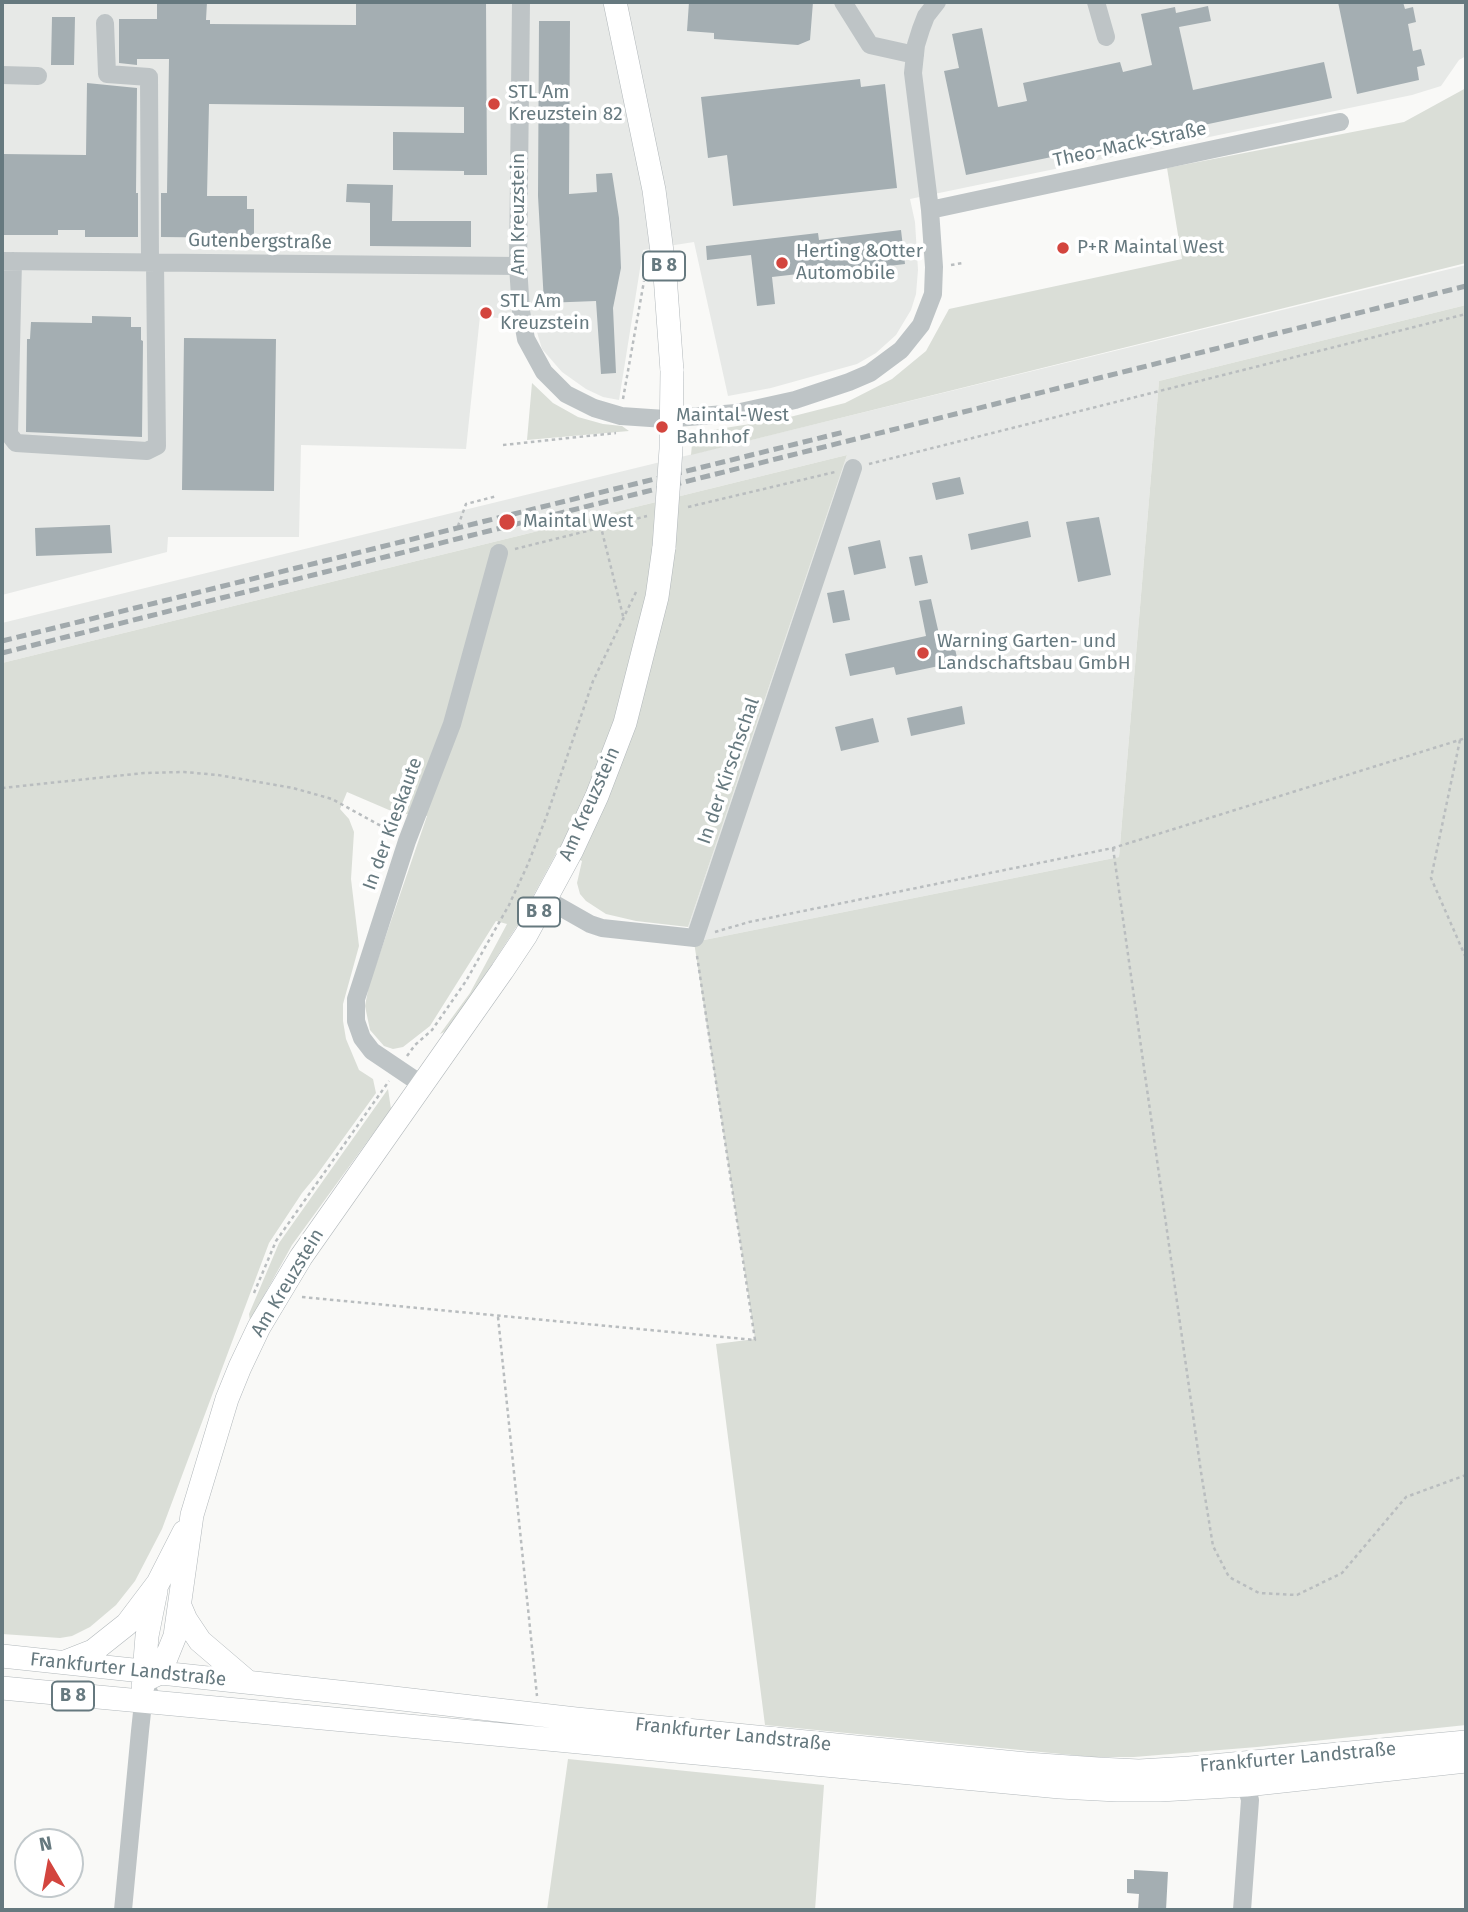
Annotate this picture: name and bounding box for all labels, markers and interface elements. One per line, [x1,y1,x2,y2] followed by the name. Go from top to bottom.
[508,82,623,126] place label: STL Am Kreuzstein 82
[486,96,502,112] marker: STL Am Kreuzstein 82
[1051,118,1209,172] street label: Theo-Mack-Straße
[508,153,530,275] street label: Am Kreuzstein
[188,229,332,255] street label: Gutenbergstraße
[1077,237,1224,259] place label: P+R Maintal West
[1055,240,1071,256] marker: P+R Maintal West
[796,241,923,285] place label: Herting &Otter Automobile
[643,252,685,280] road number: B 8
[774,255,790,271] marker: Herting &Otter Automobile
[500,291,590,335] place label: STL Am Kreuzstein
[478,305,494,321] marker: STL Am Kreuzstein
[676,405,789,449] place label: Maintal-West Bahnhof
[654,419,670,435] marker: Maintal-West Bahnhof
[523,511,634,533] place label: Maintal West
[497,512,517,532] marker: Maintal West
[937,631,1131,675] place label: Warning Garten- und Landschaftsbau GmbH
[915,645,931,661] marker: Warning Garten- und Landschaftsbau GmbH
[693,695,765,847] street label: In der Kirschschal
[555,744,625,864] street label: Am Kreuzstein
[358,755,428,893] street label: In der Kieskaute
[518,897,560,926] road number: B 8
[247,1225,329,1341] street label: Am Kreuzstein
[29,1648,227,1692] street label: Frankfurter Landstraße
[52,1681,94,1710] road number: B 8
[634,1713,832,1757] street label: Frankfurter Landstraße
[1199,1738,1397,1778] street label: Frankfurter Landstraße
[14,1828,84,1898] north arrow
[37,1831,54,1856] text: N

